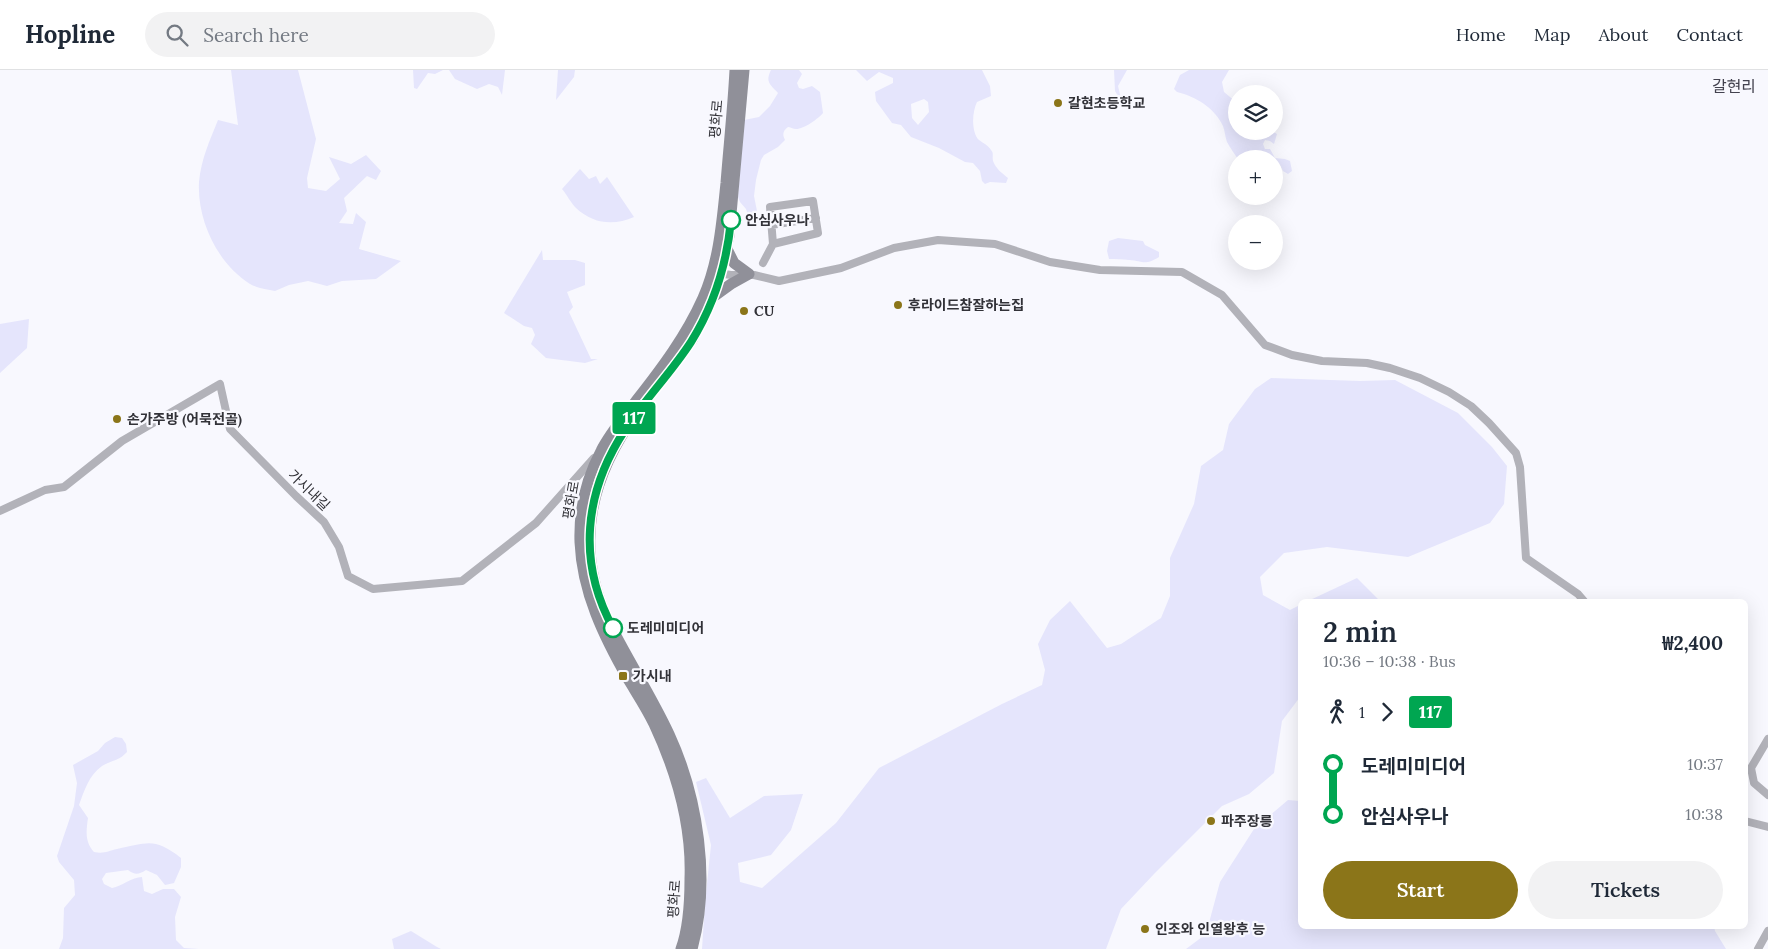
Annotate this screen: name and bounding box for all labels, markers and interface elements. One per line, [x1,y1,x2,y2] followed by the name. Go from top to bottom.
[145,12,495,57] search box
[25,19,115,50] text: Hopline
[163,21,191,49] icon: search
[203,23,309,47] text: Search here
[1456,23,1506,46] text: Home
[1534,23,1570,46] text: Map
[1598,23,1648,46] text: About
[1676,23,1743,46] text: Contact
[1712,76,1756,96] district label: 갈현리
[1228,85,1283,270] map controls
[1228,85,1283,140] button: layers
[1068,94,1145,112] place label: 갈현초등학교
[1052,97,1064,109] marker: 갈현초등학교
[705,99,727,139] street label: 평화로
[1228,150,1283,205] button: +
[721,210,741,230] marker: 안심사우나
[745,211,810,229] place label: 안심사우나
[1228,215,1283,270] button: −
[908,296,1024,314] place label: 후라이드참잘하는집
[892,299,904,311] marker: 후라이드참잘하는집
[754,302,775,320] place label: CU
[738,305,750,317] marker: CU
[605,402,663,434] line badge: 117
[622,406,646,429] text: 117
[127,410,242,428] place label: 손가주방 (어묵전골)
[111,413,123,425] marker: 손가주방 (어묵전골)
[284,466,334,514] street label: 가시내길
[559,479,583,521] street label: 평화로
[1323,614,1397,650] text: 2 min
[603,618,623,638] marker: 도레미미디어
[627,619,704,637] place label: 도레미미디어
[1662,631,1723,655] text: ₩2,400
[1323,651,1456,671] text: 10:36 – 10:38 · Bus
[633,667,672,685] place label: 가시내
[617,670,629,682] marker: 가시내
[1323,698,1351,726] icon: walk
[1373,698,1401,726] icon: forward
[1419,700,1442,723] text: 117
[1359,702,1365,722] text: 1
[1361,754,1466,778] text: 도레미미디어
[1687,754,1723,774] text: 10:37
[1361,804,1448,828] text: 안심사우나
[1685,804,1723,824] text: 10:38
[1221,812,1273,830] place label: 파주장릉
[1205,815,1217,827] marker: 파주장릉
[1323,861,1518,919] button: Start
[1528,861,1723,919] button: Tickets
[664,879,684,919] street label: 평화로
[1155,920,1266,938] place label: 인조와 인열왕후 능
[1139,923,1151,935] marker: 인조와 인열왕후 능

